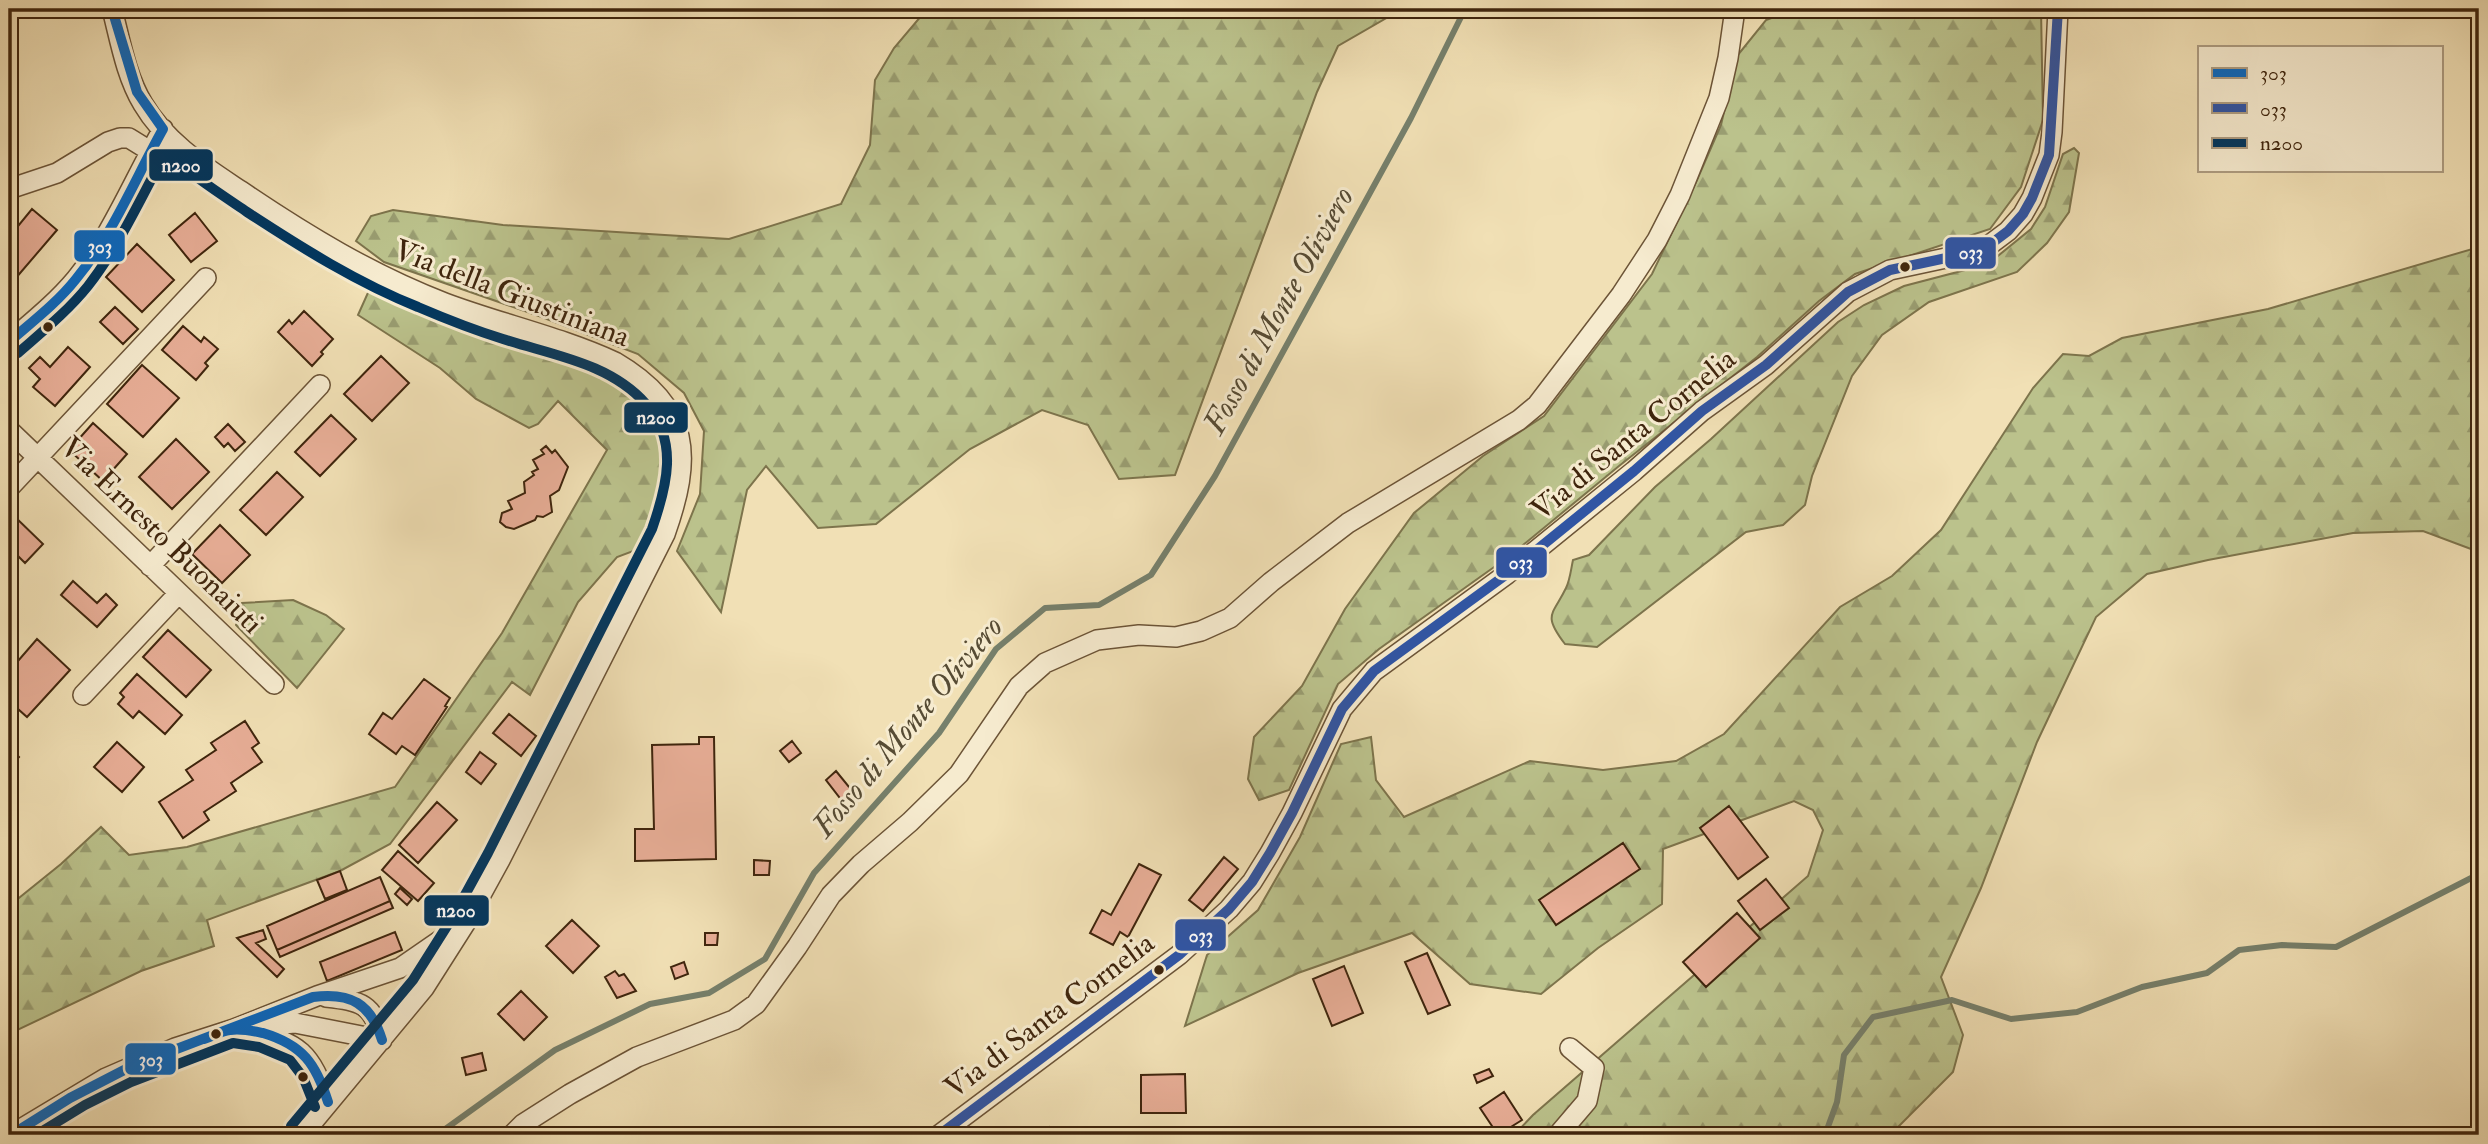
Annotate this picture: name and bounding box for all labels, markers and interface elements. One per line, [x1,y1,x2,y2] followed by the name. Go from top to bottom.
[2198,46,2442,172] legend
[2260,60,2287,87] text: 303
[2260,96,2287,123] text: 033
[2260,130,2303,157] text: n200
[148,148,214,182] line badge: n200
[161,154,201,178] text: n200
[1193,180,1363,443] water label: Fosso di Monte Oliviero
[73,229,126,263] line badge: 303
[389,232,635,356] street label: Via della Giustiniana
[88,235,112,259] text: 303
[1944,236,1997,270] line badge: 033
[1959,241,1983,265] text: 033
[1898,260,1912,274] unlabelled marker
[41,320,55,334] unlabelled marker
[1523,340,1744,528] street label: Via di Santa Cornelia
[623,401,689,434] line badge: n200
[636,406,676,430] text: n200
[53,429,271,642] street label: Via Ernesto Buonaiuti
[1495,546,1548,579] line badge: 033
[1509,551,1533,575] text: 033
[802,608,1012,847] water label: Fosso di Monte Oliviero
[423,894,490,927] line badge: n200
[436,899,476,923] text: n200
[1174,918,1227,952] line badge: 033
[937,924,1162,1106] street label: Via di Santa Cornelia
[1189,924,1213,948] text: 033
[1152,963,1166,977] unlabelled marker
[209,1027,223,1041] unlabelled marker
[124,1042,177,1076] line badge: 303
[139,1048,163,1072] text: 303
[296,1070,310,1084] unlabelled marker

